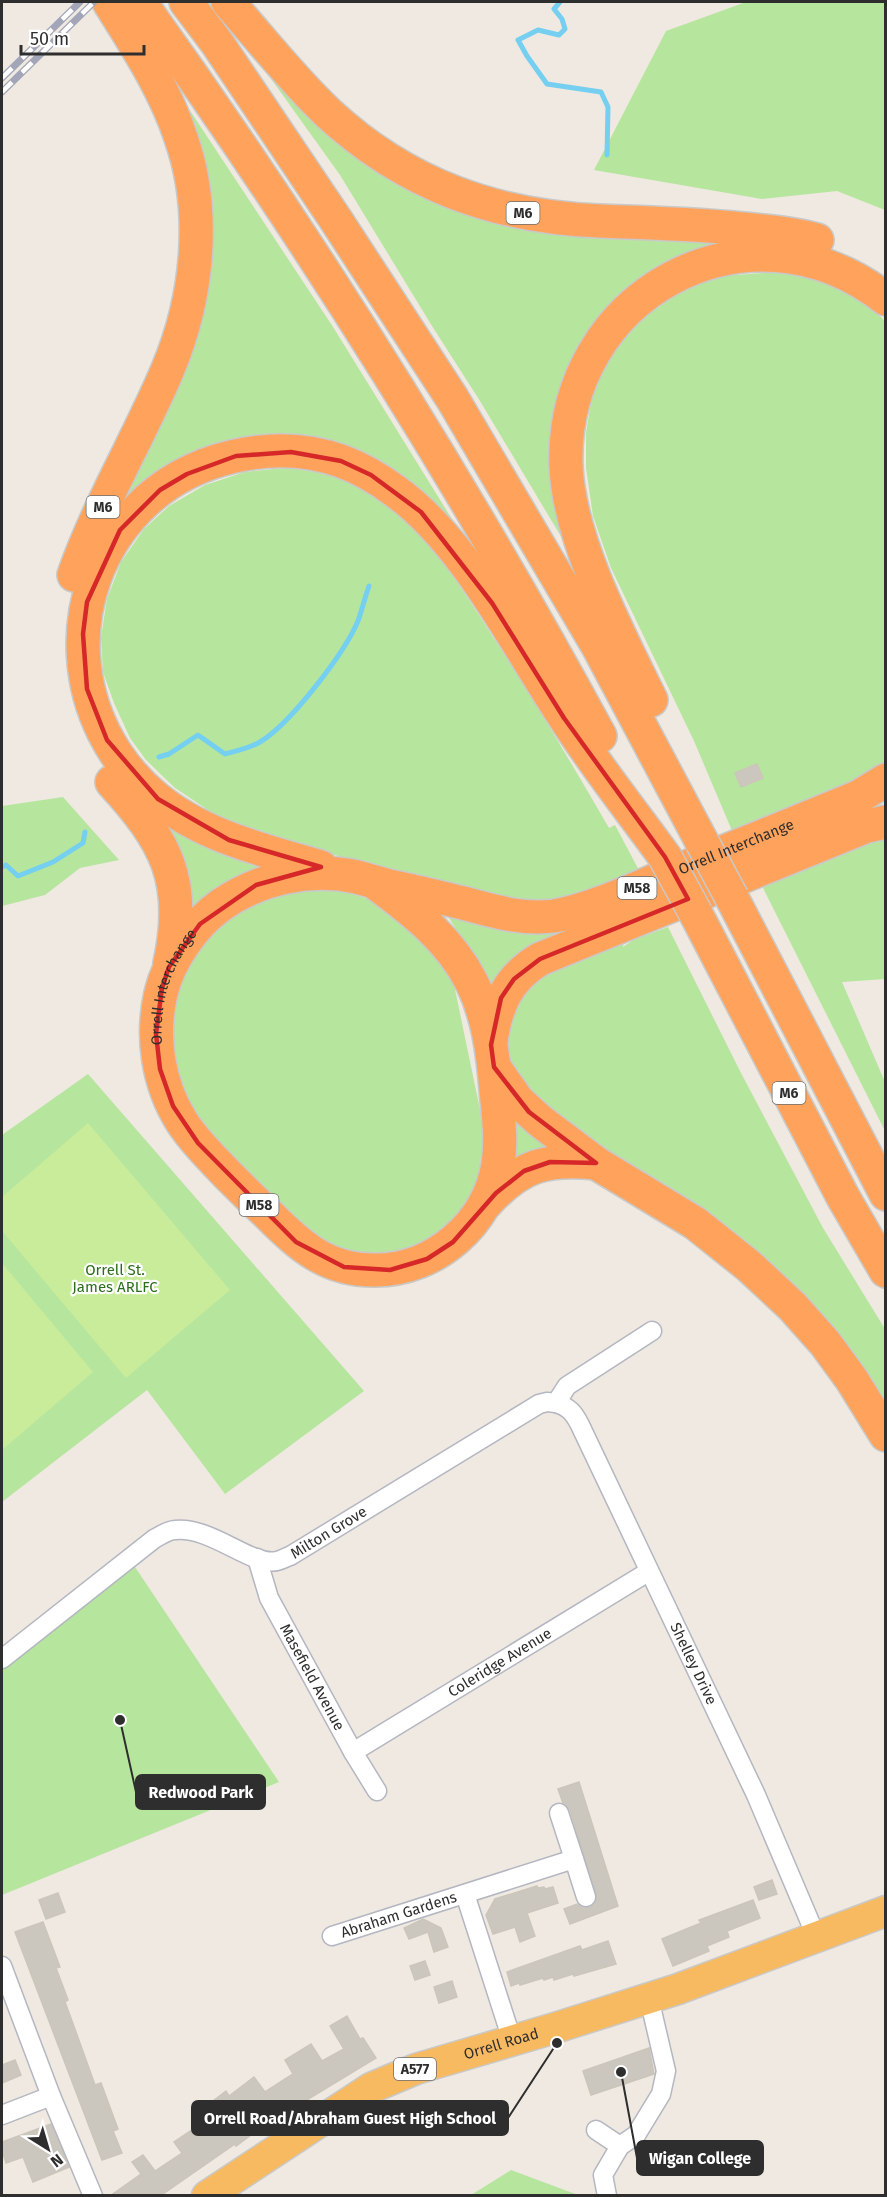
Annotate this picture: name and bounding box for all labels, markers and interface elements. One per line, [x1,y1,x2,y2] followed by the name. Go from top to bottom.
[21,18,144,56] scale bar
[30,28,69,50] text: 50 m
[506,202,540,224] road number: M6
[86,496,120,518] road number: M6
[676,815,797,878] street label: Orrell Interchange
[618,877,656,899] road number: M58
[148,925,201,1046] street label: Orrell Interchange
[772,1082,806,1104] road number: M6
[240,1194,278,1216] road number: M58
[72,1261,158,1296] park label: Orrell St. James ARLFC
[287,1502,370,1563] street label: Milton Grove
[666,1620,721,1708] street label: Shelley Drive
[276,1621,349,1734] street label: Masefield Avenue
[445,1624,555,1701] street label: Coleridge Avenue
[136,1775,265,1809] callout: Redwood Park
[149,1783,254,1802] text: Redwood Park
[338,1888,459,1942] street label: Abraham Gardens
[462,2024,541,2063] street label: Orrell Road
[394,2058,436,2080] road number: A577
[192,2101,508,2135] callout: Orrell Road/Abraham Guest High School
[204,2109,496,2128] text: Orrell Road/Abraham Guest High School
[18,2119,78,2179] north arrow
[637,2141,763,2175] callout: Wigan College
[649,2149,751,2168] text: Wigan College
[47,2150,67,2171] text: N

